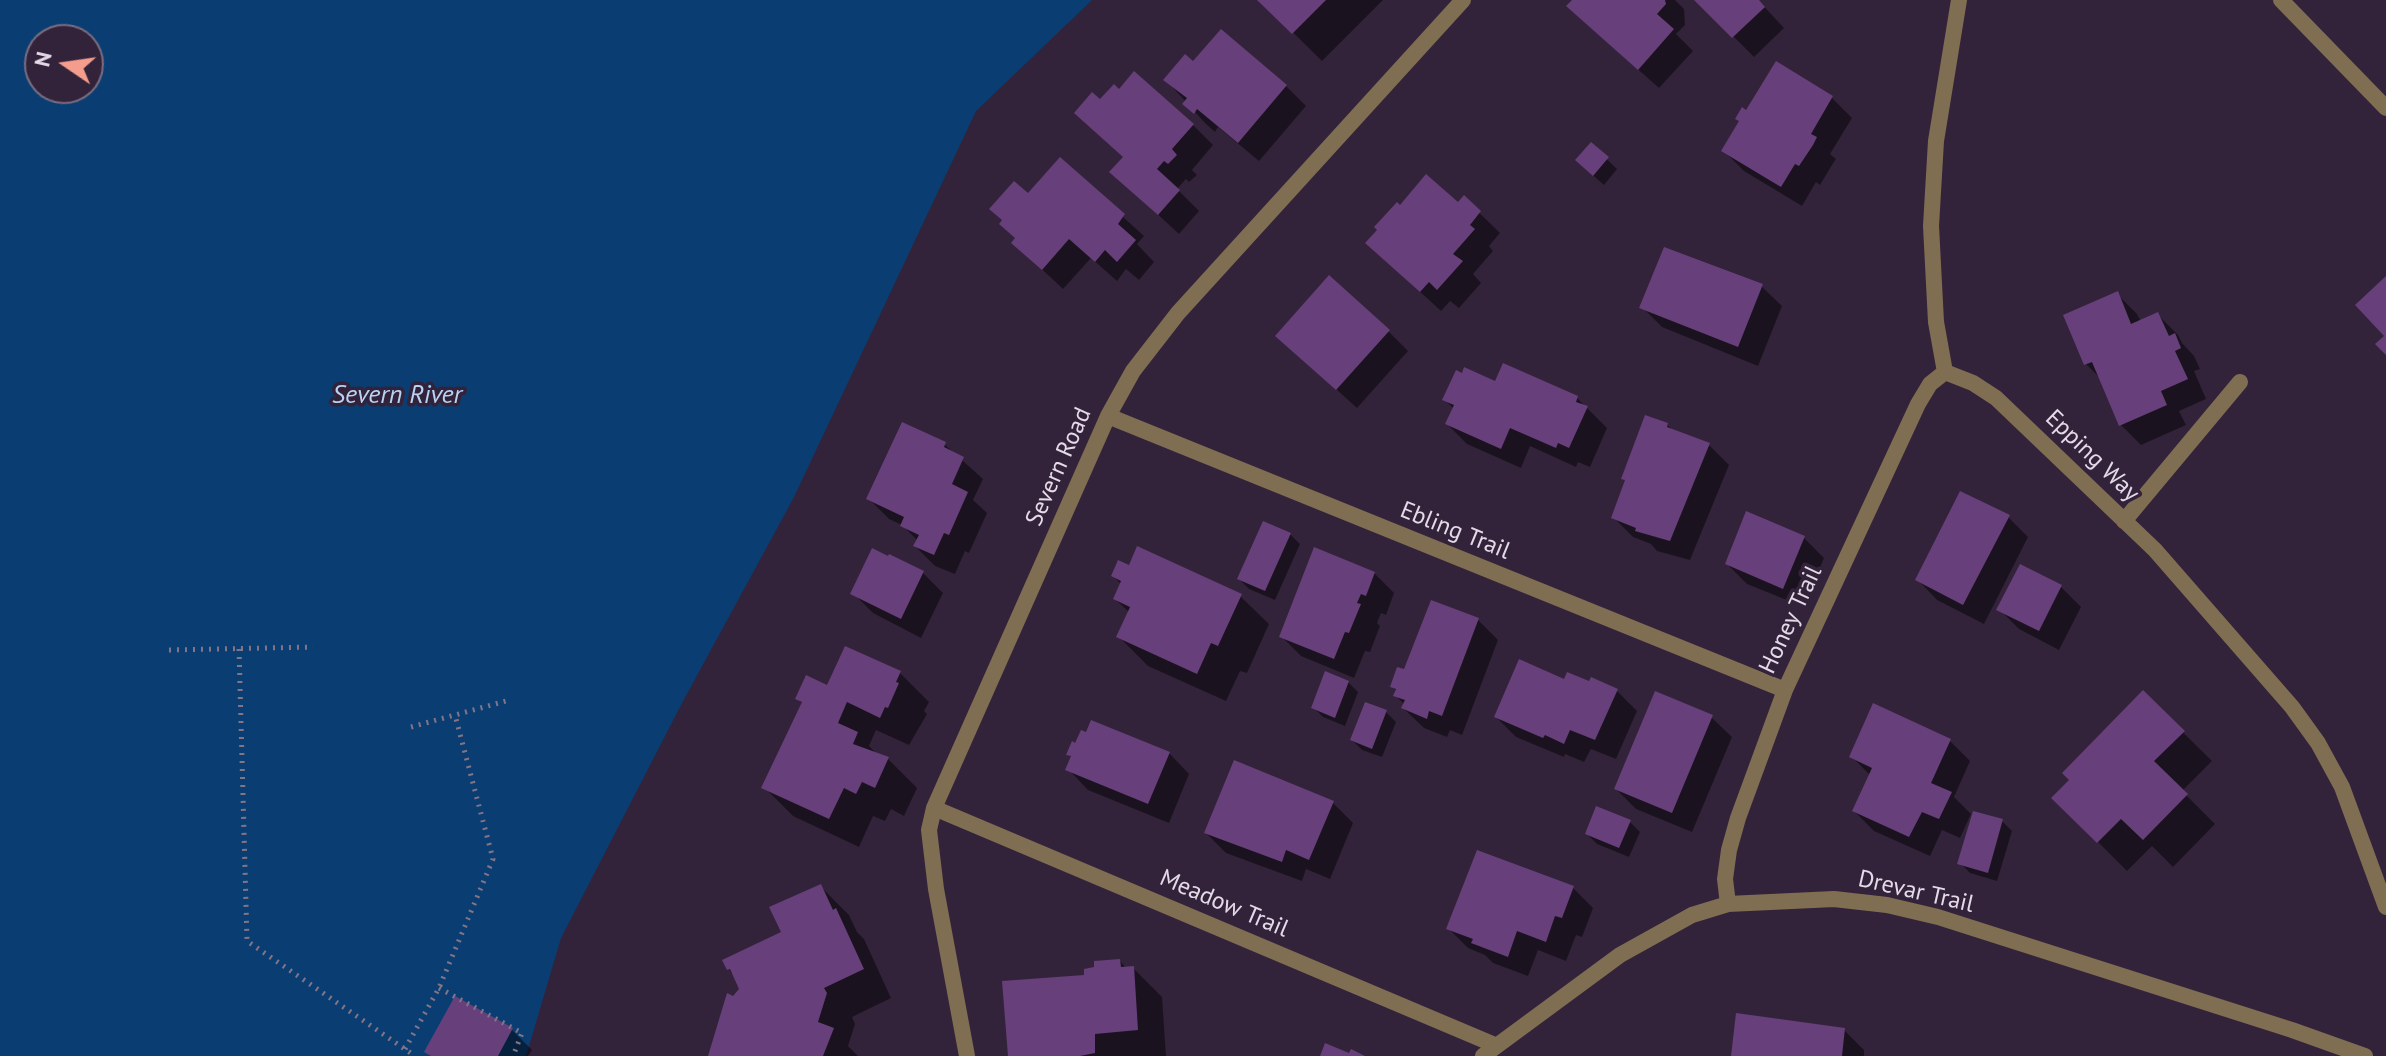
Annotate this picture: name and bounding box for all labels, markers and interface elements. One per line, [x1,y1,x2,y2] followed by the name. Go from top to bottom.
[24,24,104,104] north arrow
[27,49,58,69] text: N
[332,380,462,412] water label: Severn River
[1020,403,1098,531] street label: Severn Road
[2039,404,2145,508] street label: Epping Way
[1396,496,1514,566] street label: Ebling Trail
[1754,561,1828,679] street label: Honey Trail
[1155,864,1293,944] street label: Meadow Trail
[1855,865,1977,919] street label: Drevar Trail

